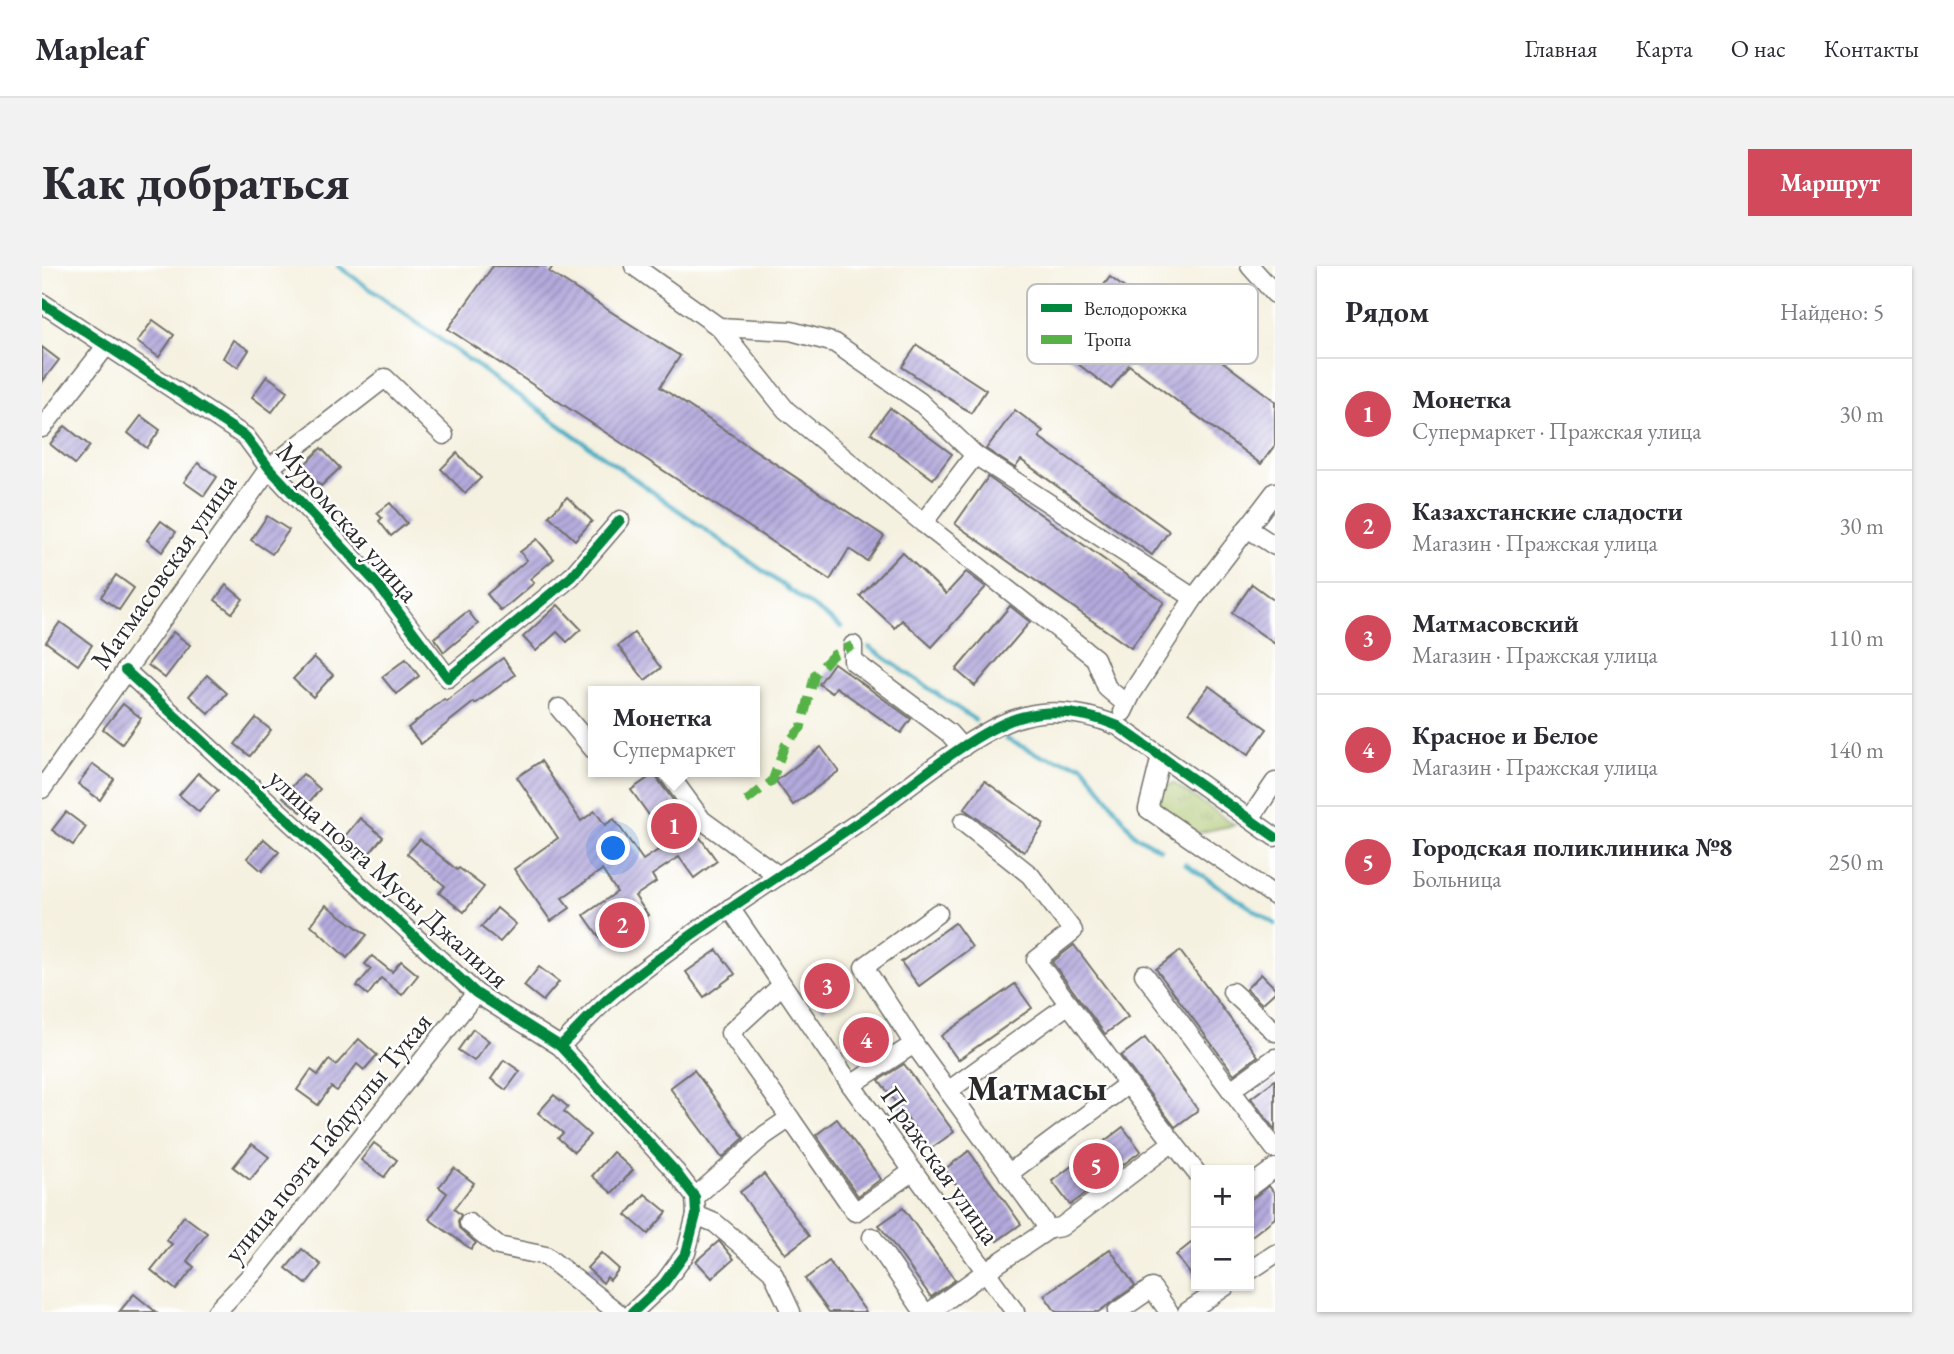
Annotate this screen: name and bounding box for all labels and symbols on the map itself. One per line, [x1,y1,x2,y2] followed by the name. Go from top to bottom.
[1027,284,1258,364] legend
[1084,296,1188,321] text: Велодорожка
[1084,327,1132,352] text: Тропа
[269,434,428,610] street label: Муромская улица
[82,465,245,676] street label: Матмасовская улица
[261,760,517,996] street label: улица поэта Мусы Джалиля
[651,800,697,852] pin: 1
[596,831,630,865] your location
[599,899,645,951] pin: 2
[804,960,850,1012] pin: 3
[215,1005,439,1269] street label: улица поэта Габдуллы Тукая
[843,1014,889,1066] pin: 4
[967,1065,1107,1110] district label: Матмасы
[873,1079,1009,1252] street label: Пражская улица
[1073,1140,1119,1192] pin: 5

